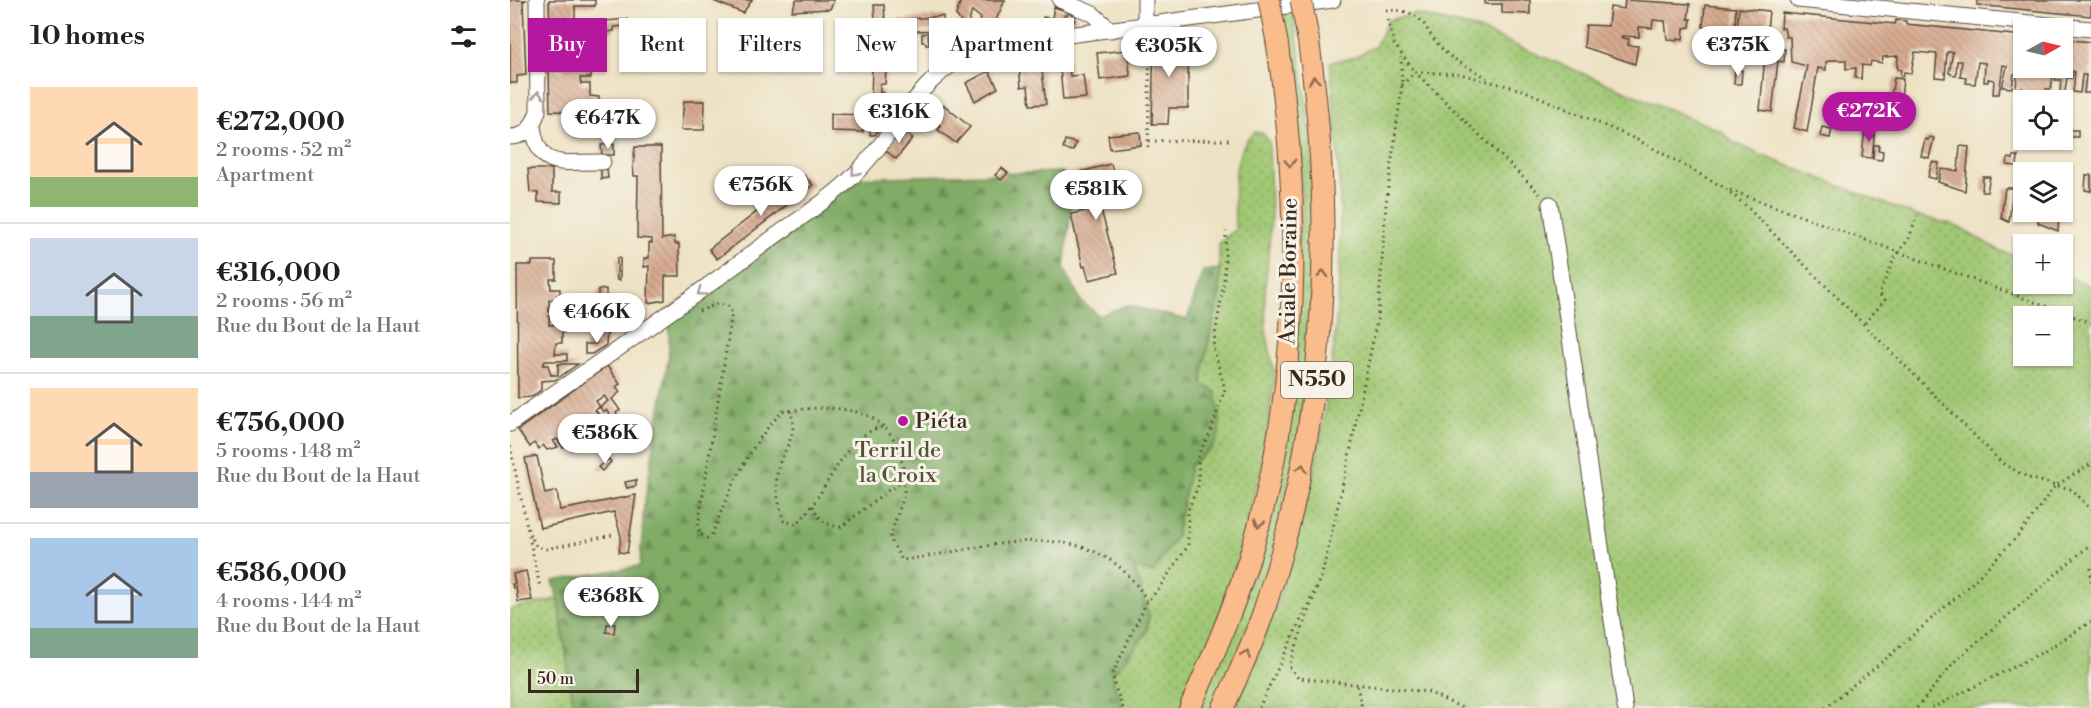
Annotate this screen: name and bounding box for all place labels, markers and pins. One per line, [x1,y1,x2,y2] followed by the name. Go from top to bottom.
[1696,26,1780,77] pin: €375K
[1127,27,1211,78] pin: €305K
[1827,92,1911,143] pin: €272K
[857,93,941,144] pin: €316K
[566,99,650,150] pin: €647K
[719,166,803,217] pin: €756K
[1054,170,1138,221] pin: €581K
[555,293,639,344] pin: €466K
[915,408,969,435] place label: Piéta
[563,414,647,465] pin: €586K
[896,414,910,428] marker: Piéta
[569,577,653,628] pin: €368K

